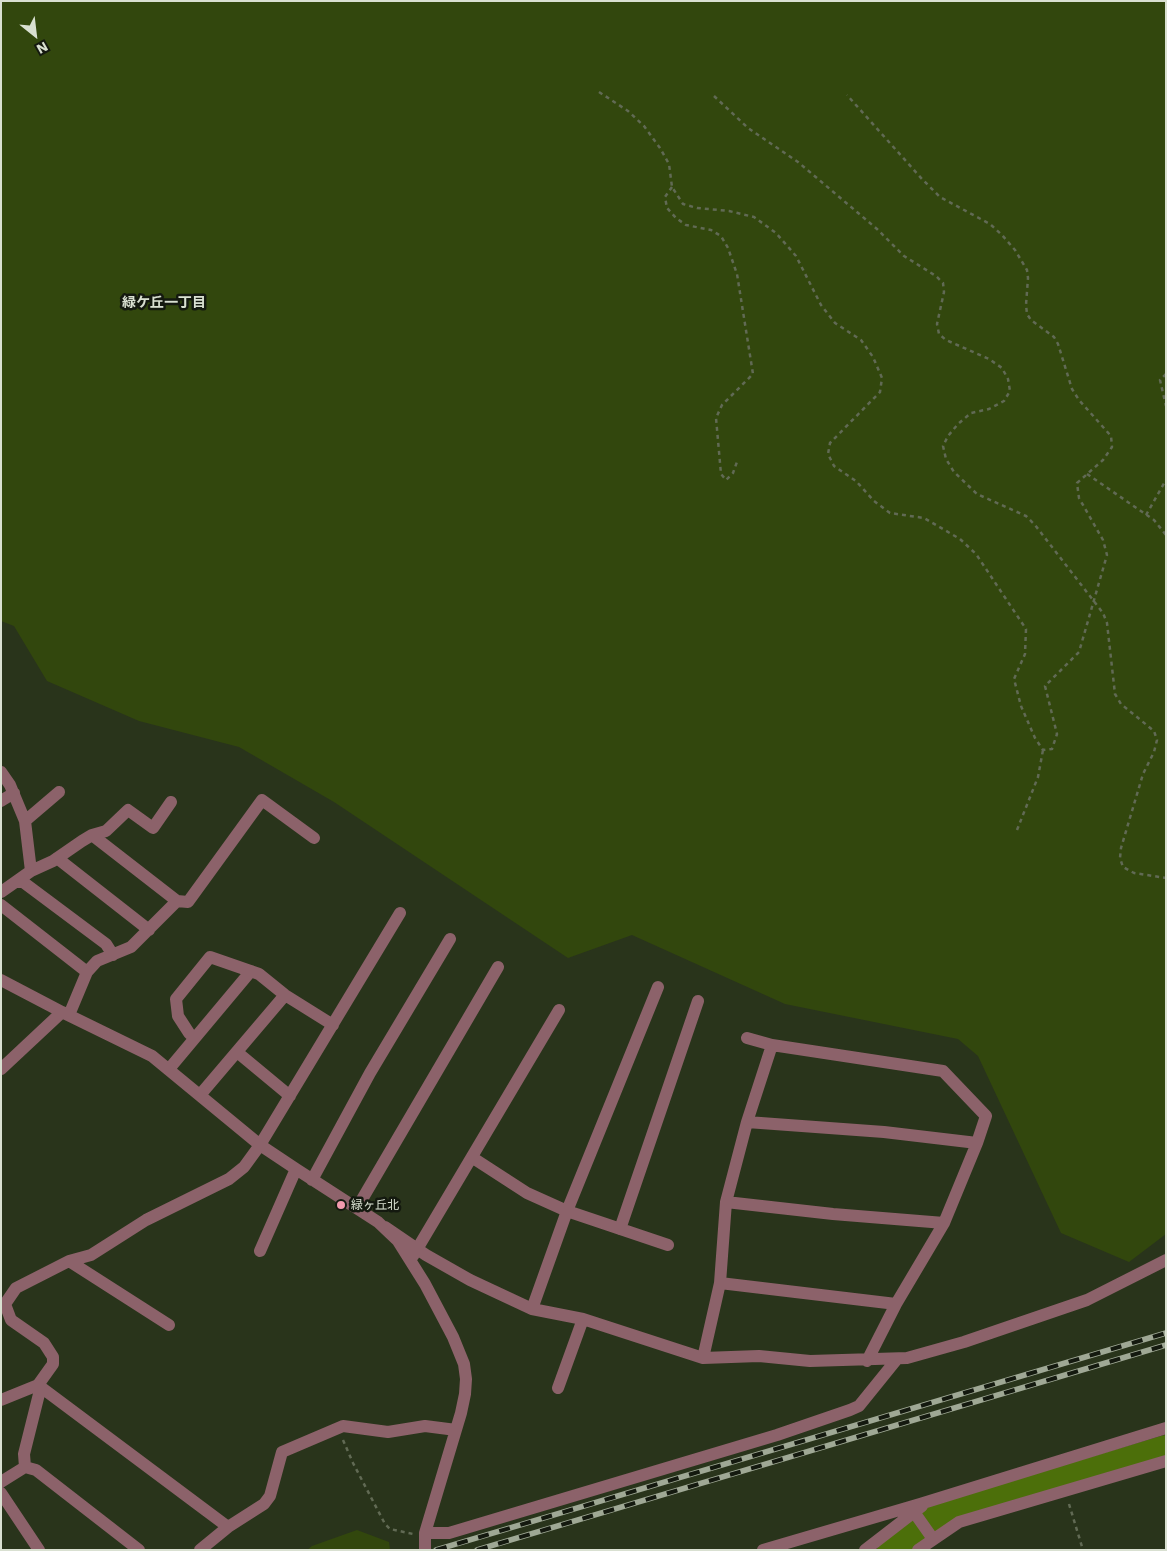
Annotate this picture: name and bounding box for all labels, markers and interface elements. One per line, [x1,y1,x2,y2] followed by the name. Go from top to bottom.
[10,10,60,60] north arrow
[34,39,51,58] text: N
[122,295,206,311] district label: 緑ケ丘一丁目
[351,1198,399,1212] place label: 緑ヶ丘北
[335,1199,347,1211] marker: 緑ヶ丘北

